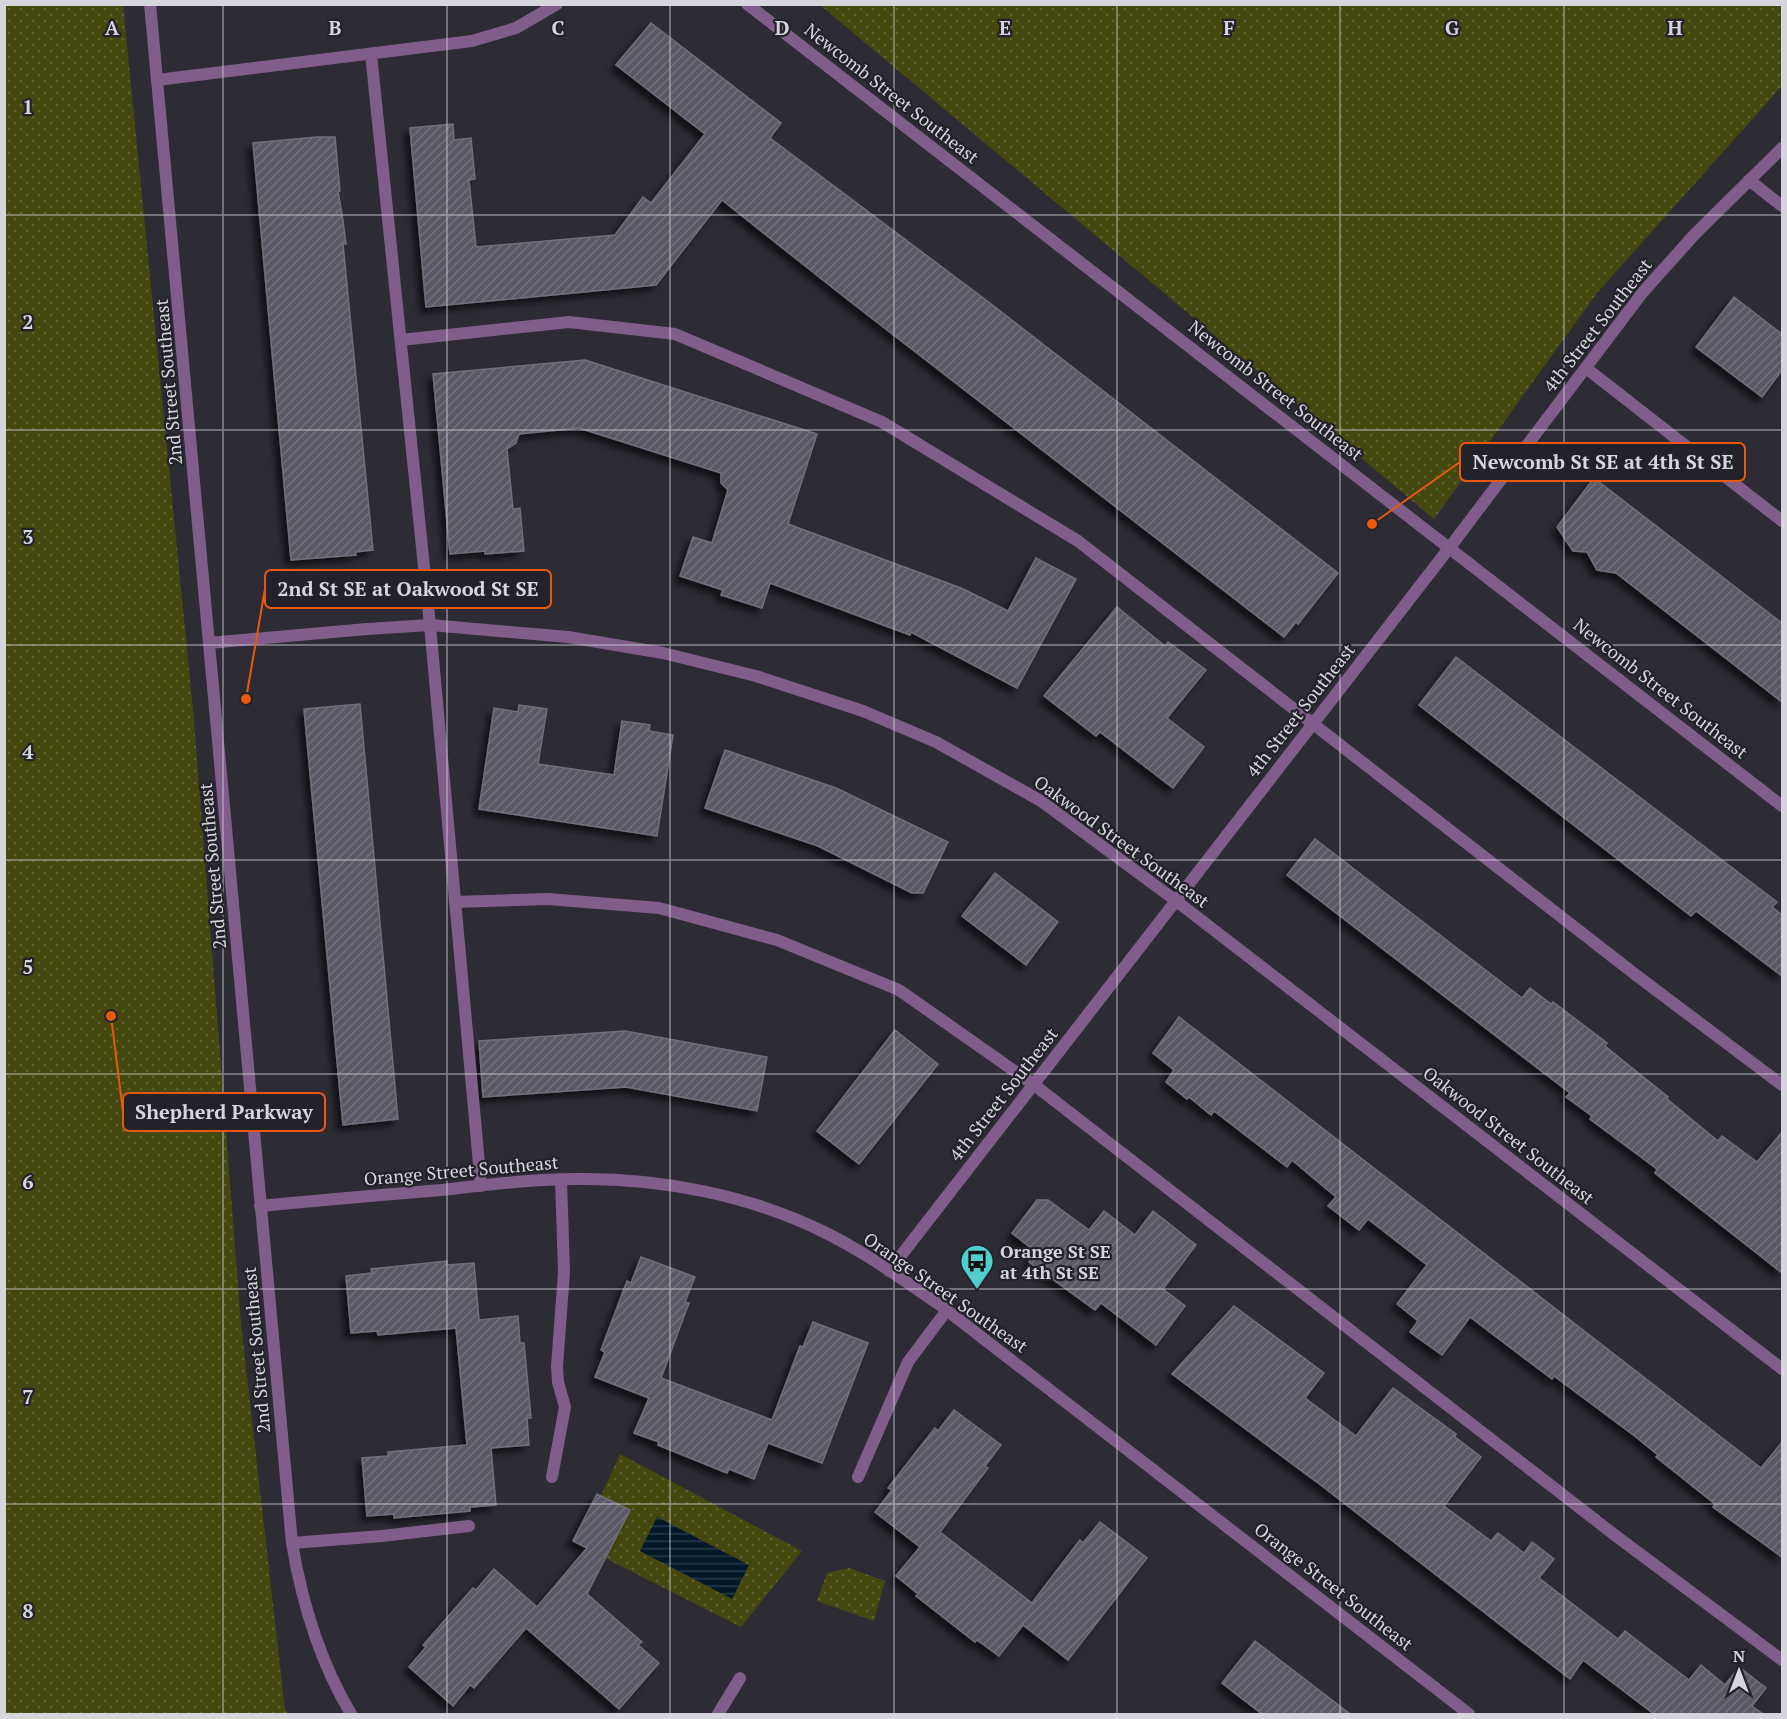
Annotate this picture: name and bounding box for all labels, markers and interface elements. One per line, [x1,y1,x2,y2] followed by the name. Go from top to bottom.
[105,14,120,41] text: A
[329,14,342,41] text: B
[551,14,565,41] text: C
[775,14,789,41] text: D
[999,14,1011,41] text: E
[1223,14,1235,41] text: F
[1445,14,1459,41] text: G
[1667,14,1683,41] text: H
[800,17,984,169] street label: Newcomb Street Southeast
[22,93,34,120] text: 1
[1537,253,1657,397] street label: 4th Street Southeast
[149,298,187,466] street label: 2nd Street Southeast
[22,308,34,335] text: 2
[1184,314,1368,466] street label: Newcomb Street Southeast
[1460,443,1745,481] callout: Newcomb St SE at 4th St SE
[1473,448,1733,475] text: Newcomb St SE at 4th St SE
[22,523,34,550] text: 3
[265,570,551,608] callout: 2nd St SE at Oakwood St SE
[277,575,539,602] text: 2nd St SE at Oakwood St SE
[1569,612,1753,764] street label: Newcomb Street Southeast
[1240,638,1360,782] street label: 4th Street Southeast
[22,738,34,765] text: 4
[1030,769,1215,913] street label: Oakwood Street Southeast
[193,782,231,950] street label: 2nd Street Southeast
[22,953,34,980] text: 5
[943,1022,1063,1166] street label: 4th Street Southeast
[1418,1061,1600,1210] street label: Oakwood Street Southeast
[123,1093,325,1131] callout: Shepherd Parkway
[135,1098,313,1125] text: Shepherd Parkway
[363,1150,560,1190] street label: Orange Street Southeast
[22,1168,34,1195] text: 6
[859,1226,1033,1358] street label: Orange Street Southeast
[1000,1239,1111,1284] place label: Orange St SE at 4th St SE
[959,1243,995,1290] bus stop icon: Orange St SE at 4th St SE
[237,1266,275,1434] street label: 2nd Street Southeast
[22,1383,34,1410] text: 7
[1250,1516,1419,1656] street label: Orange Street Southeast
[22,1597,34,1624] text: 8
[1709,1641,1769,1701] north arrow
[1733,1645,1745,1667] text: N

